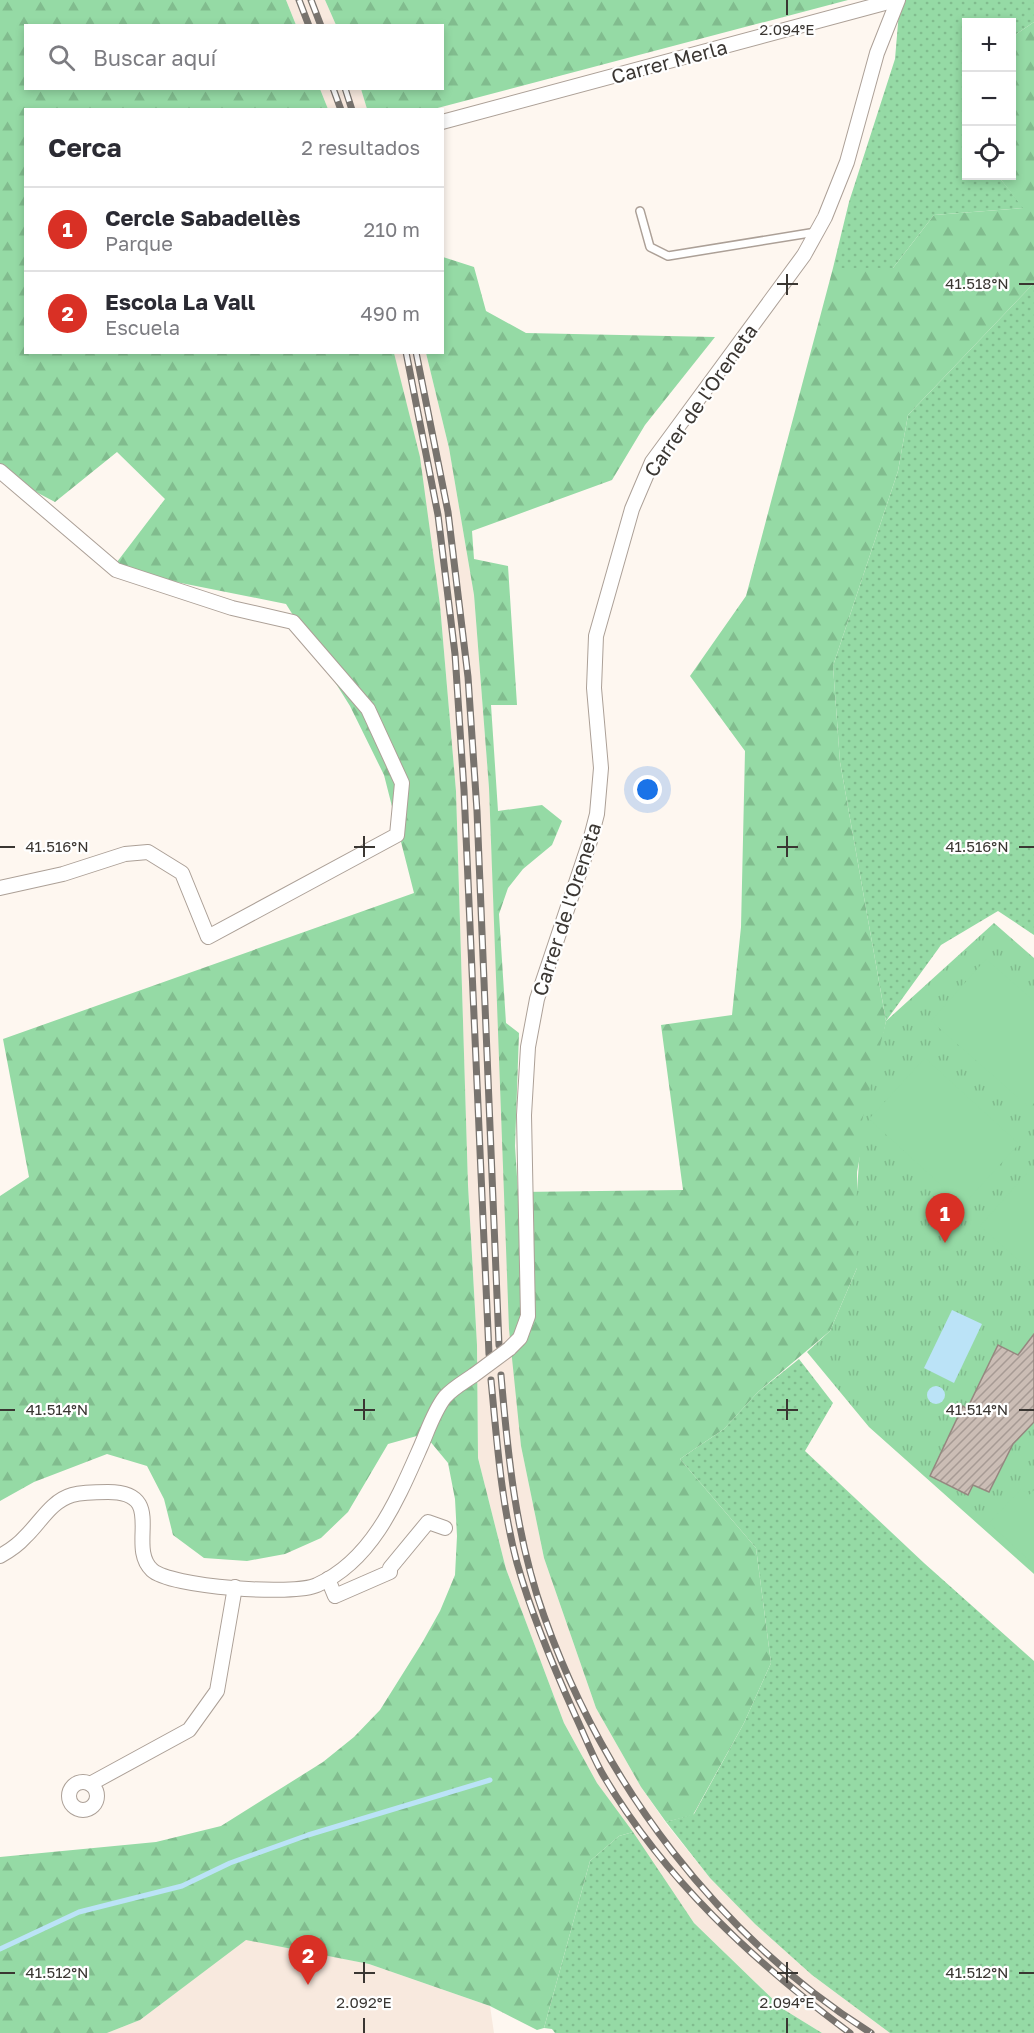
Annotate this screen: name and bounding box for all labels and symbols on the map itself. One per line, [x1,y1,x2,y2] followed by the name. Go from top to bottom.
[760,20,814,38] text: 2.094°E
[608,34,730,88] street label: Carrer Merla
[945,274,1009,292] text: 41.518°N
[638,319,762,481] street label: Carrer de l'Oreneta
[633,775,662,804] your location
[527,819,605,999] street label: Carrer de l'Oreneta
[25,837,89,855] text: 41.516°N
[945,837,1009,855] text: 41.516°N
[926,1194,964,1243] pin: 1
[26,1400,88,1418] text: 41.514°N
[946,1400,1008,1418] text: 41.514°N
[288,1936,328,1985] pin: 2
[26,1963,88,1981] text: 41.512°N
[946,1963,1008,1981] text: 41.512°N
[336,1993,392,2011] text: 2.092°E
[760,1993,814,2011] text: 2.094°E

